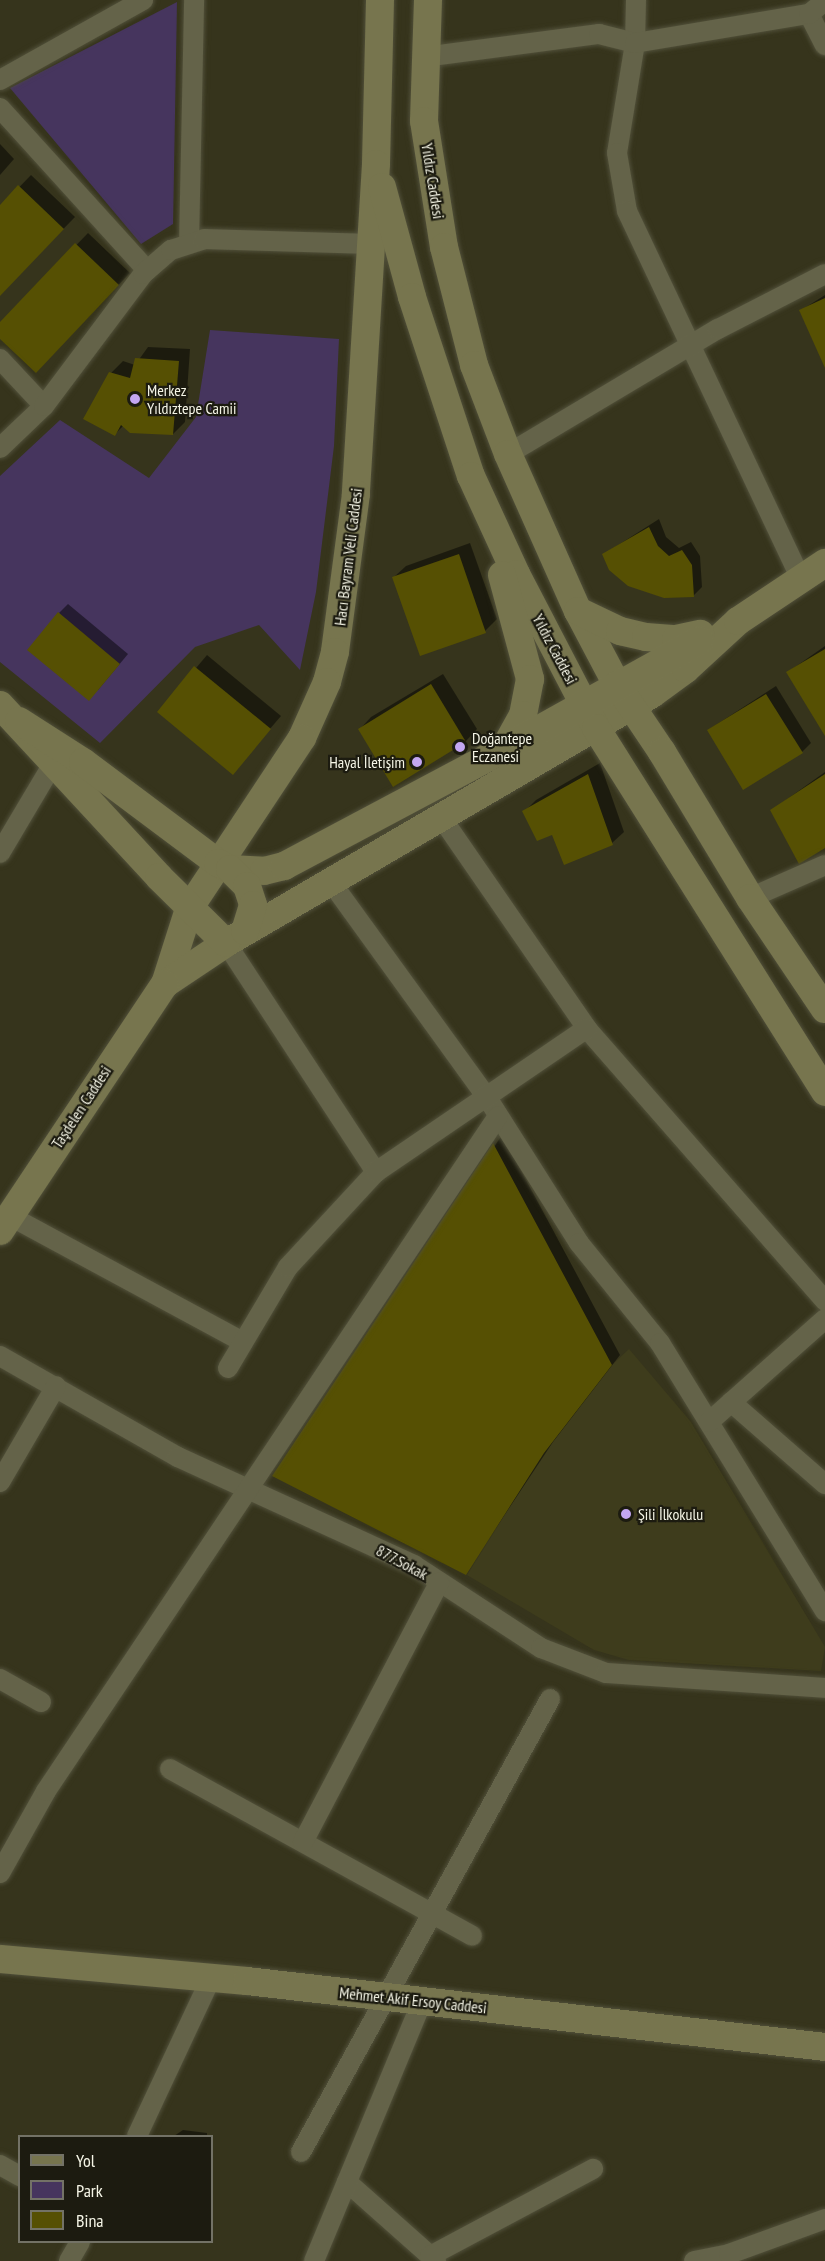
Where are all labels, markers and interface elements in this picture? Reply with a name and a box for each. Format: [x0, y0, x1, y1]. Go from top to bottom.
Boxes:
street label: Yıldız Caddesi [418, 142, 448, 220]
place label: Merkez Yıldıztepe Camii [147, 380, 236, 418]
marker: Merkez Yıldıztepe Camii [128, 392, 142, 406]
street label: Hacı Bayram Veli Caddesi [330, 487, 366, 627]
street label: Yıldız Caddesi [528, 611, 582, 687]
place label: Doğantepe Eczanesi [472, 728, 532, 766]
marker: Doğantepe Eczanesi [453, 740, 467, 754]
place label: Hayal İletişim [329, 752, 405, 772]
marker: Hayal İletişim [410, 755, 424, 769]
street label: Taşdelen Caddesi [47, 1062, 115, 1152]
place label: Şili İlkokulu [638, 1504, 703, 1524]
marker: Şili İlkokulu [619, 1507, 633, 1521]
street label: 877.Sokak [373, 1540, 431, 1584]
street label: Mehmet Akif Ersoy Caddesi [338, 1983, 488, 2017]
legend [18, 2135, 213, 2243]
text: Yol [76, 2149, 95, 2172]
text: Park [76, 2179, 103, 2202]
text: Bina [76, 2209, 104, 2232]

